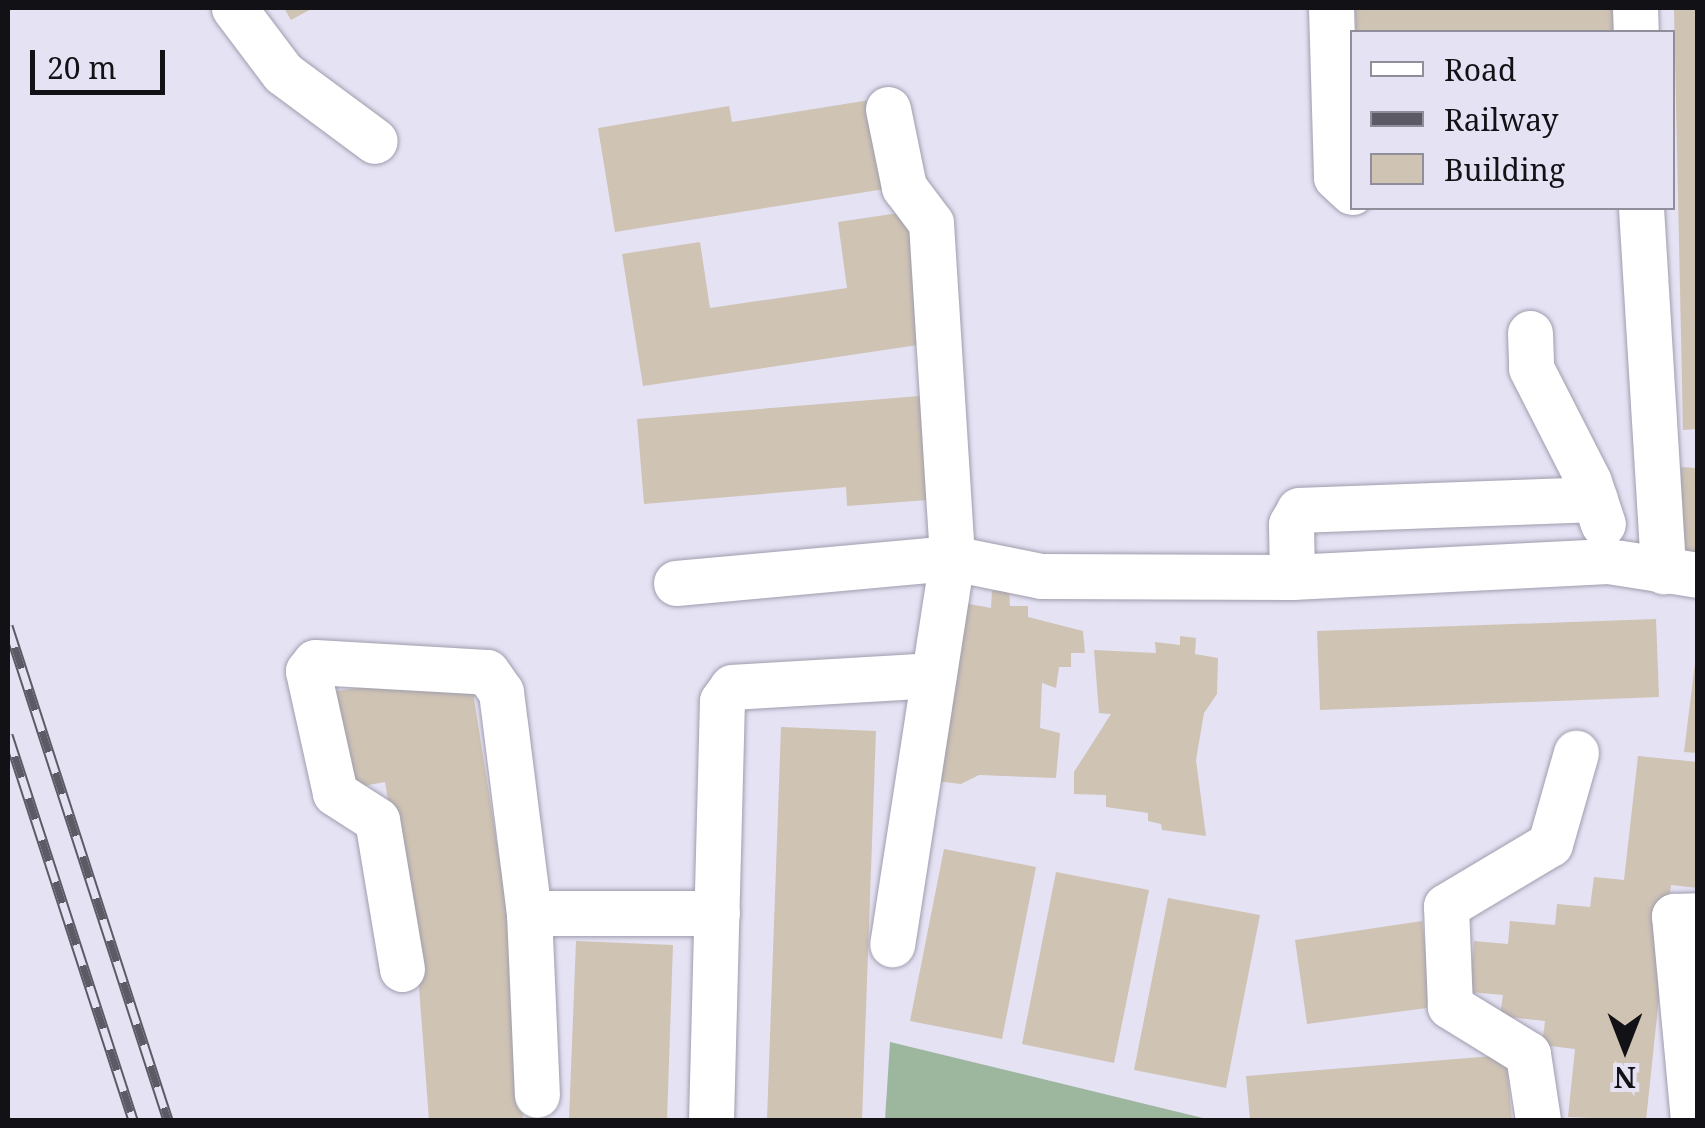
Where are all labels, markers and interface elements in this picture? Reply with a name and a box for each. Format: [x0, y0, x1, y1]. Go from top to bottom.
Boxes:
scale bar [35, 30, 170, 92]
legend [1350, 30, 1675, 210]
text: 20 m [47, 47, 117, 88]
text: Road [1444, 49, 1516, 90]
text: Railway [1444, 99, 1559, 140]
text: Building [1444, 149, 1565, 190]
north arrow [1575, 998, 1675, 1098]
text: N [1614, 1059, 1636, 1097]

